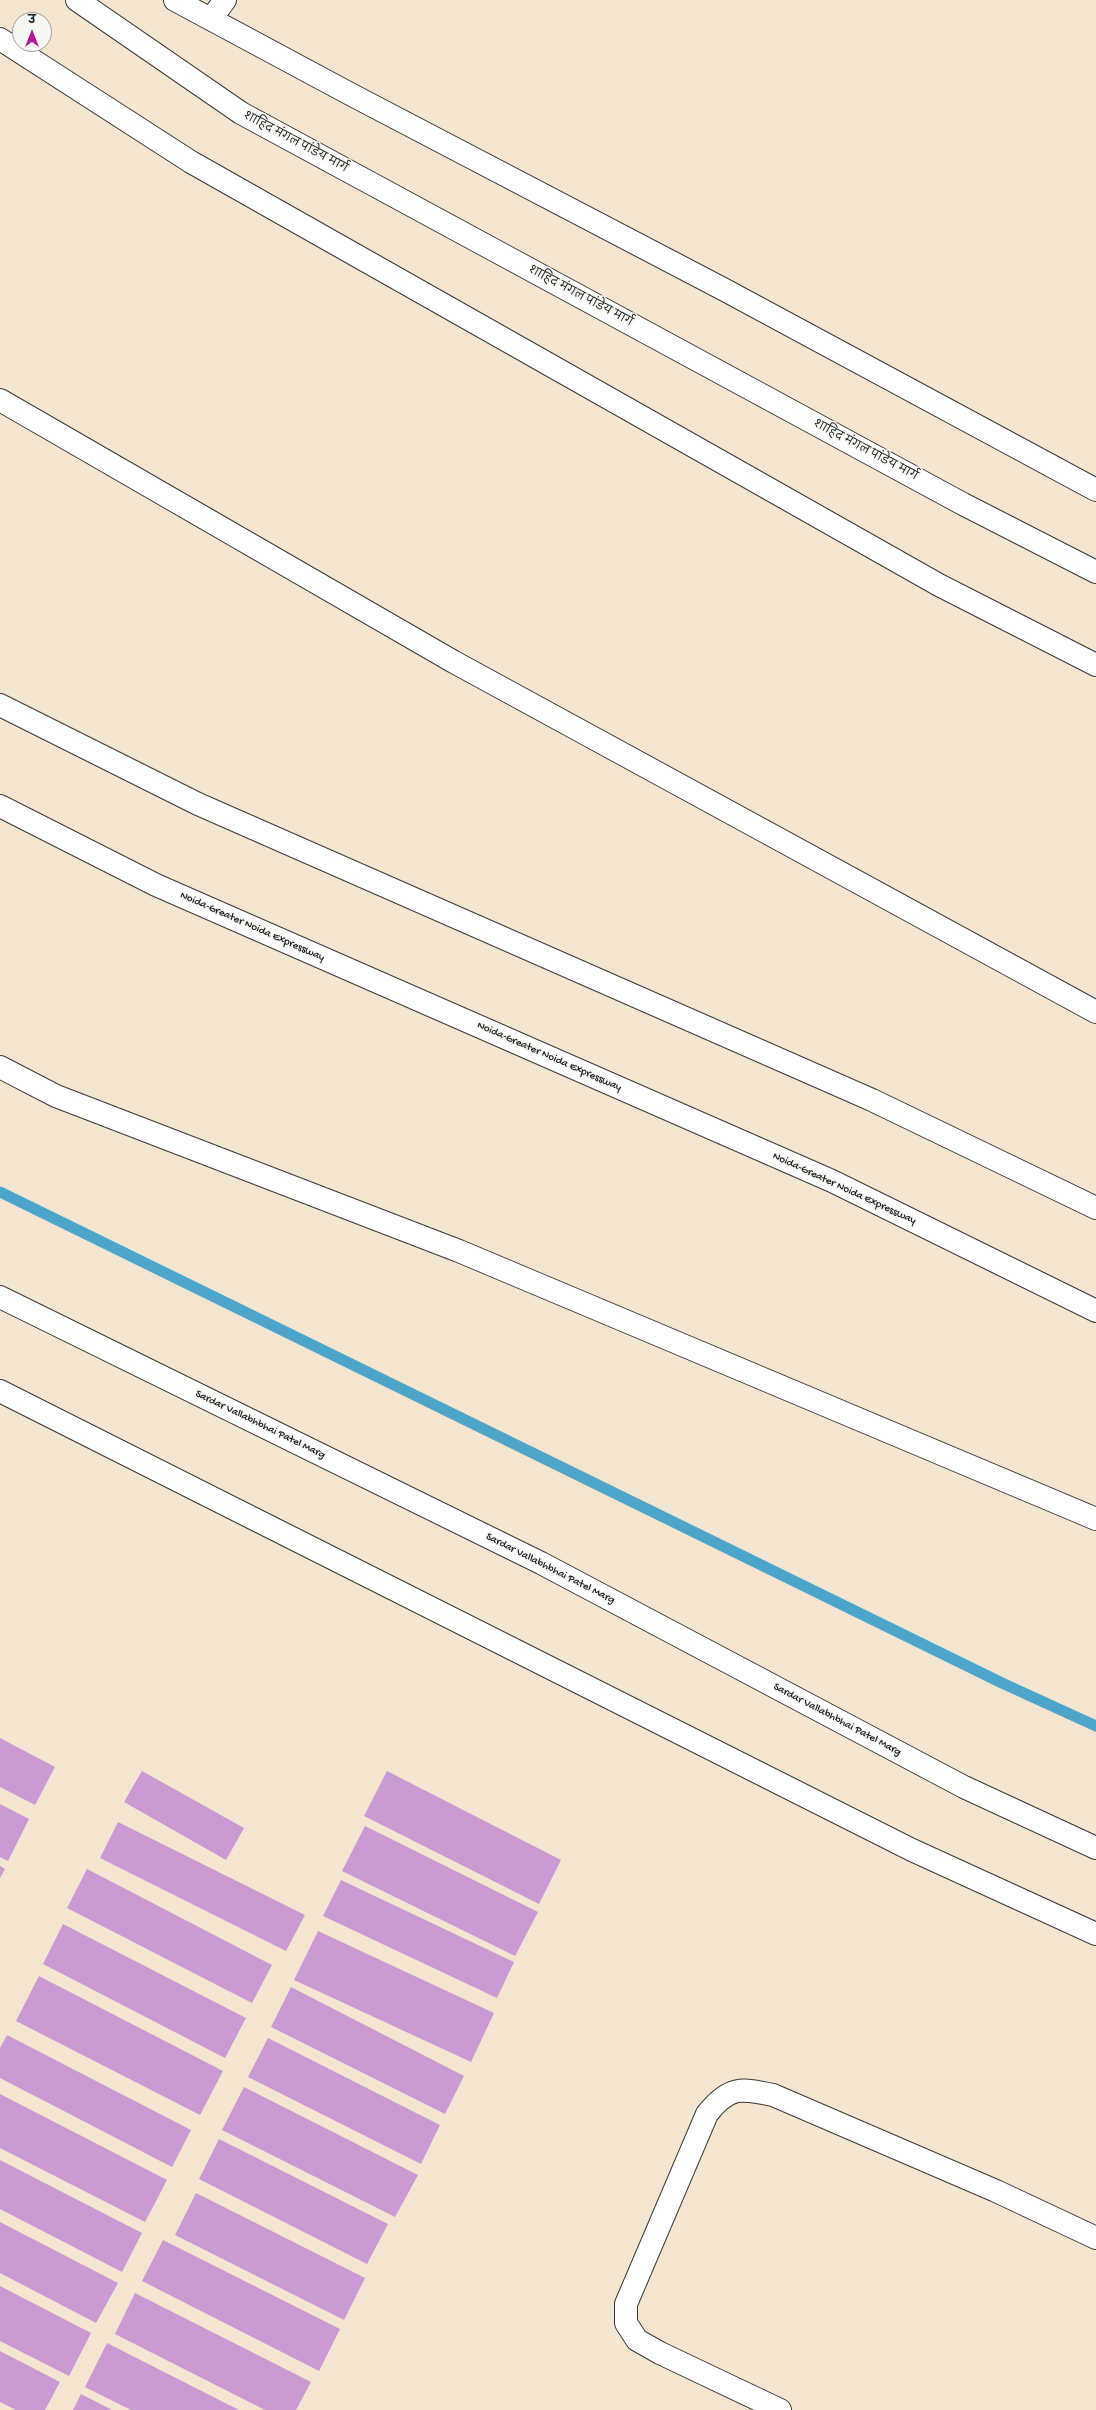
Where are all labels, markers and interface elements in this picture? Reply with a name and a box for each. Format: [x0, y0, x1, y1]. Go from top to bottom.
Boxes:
north arrow [12, 12, 52, 52]
text: उ [28, 15, 36, 27]
street label: शाहिद मंगल पांडेय मार्ग [241, 110, 349, 176]
street label: शाहिद मंगल पांडेय मार्ग [526, 264, 634, 330]
street label: शाहिद मंगल पांडेय मार्ग [811, 418, 919, 484]
street label: Noida-Greater Noida Expressway [178, 889, 326, 965]
street label: Noida-Greater Noida Expressway [475, 1019, 623, 1095]
street label: Noida-Greater Noida Expressway [770, 1150, 918, 1228]
street label: Sardar Vallabhbhai Patel Marg [193, 1388, 327, 1462]
street label: Sardar Vallabhbhai Patel Marg [483, 1531, 617, 1607]
street label: Sardar Vallabhbhai Patel Marg [771, 1681, 903, 1759]

